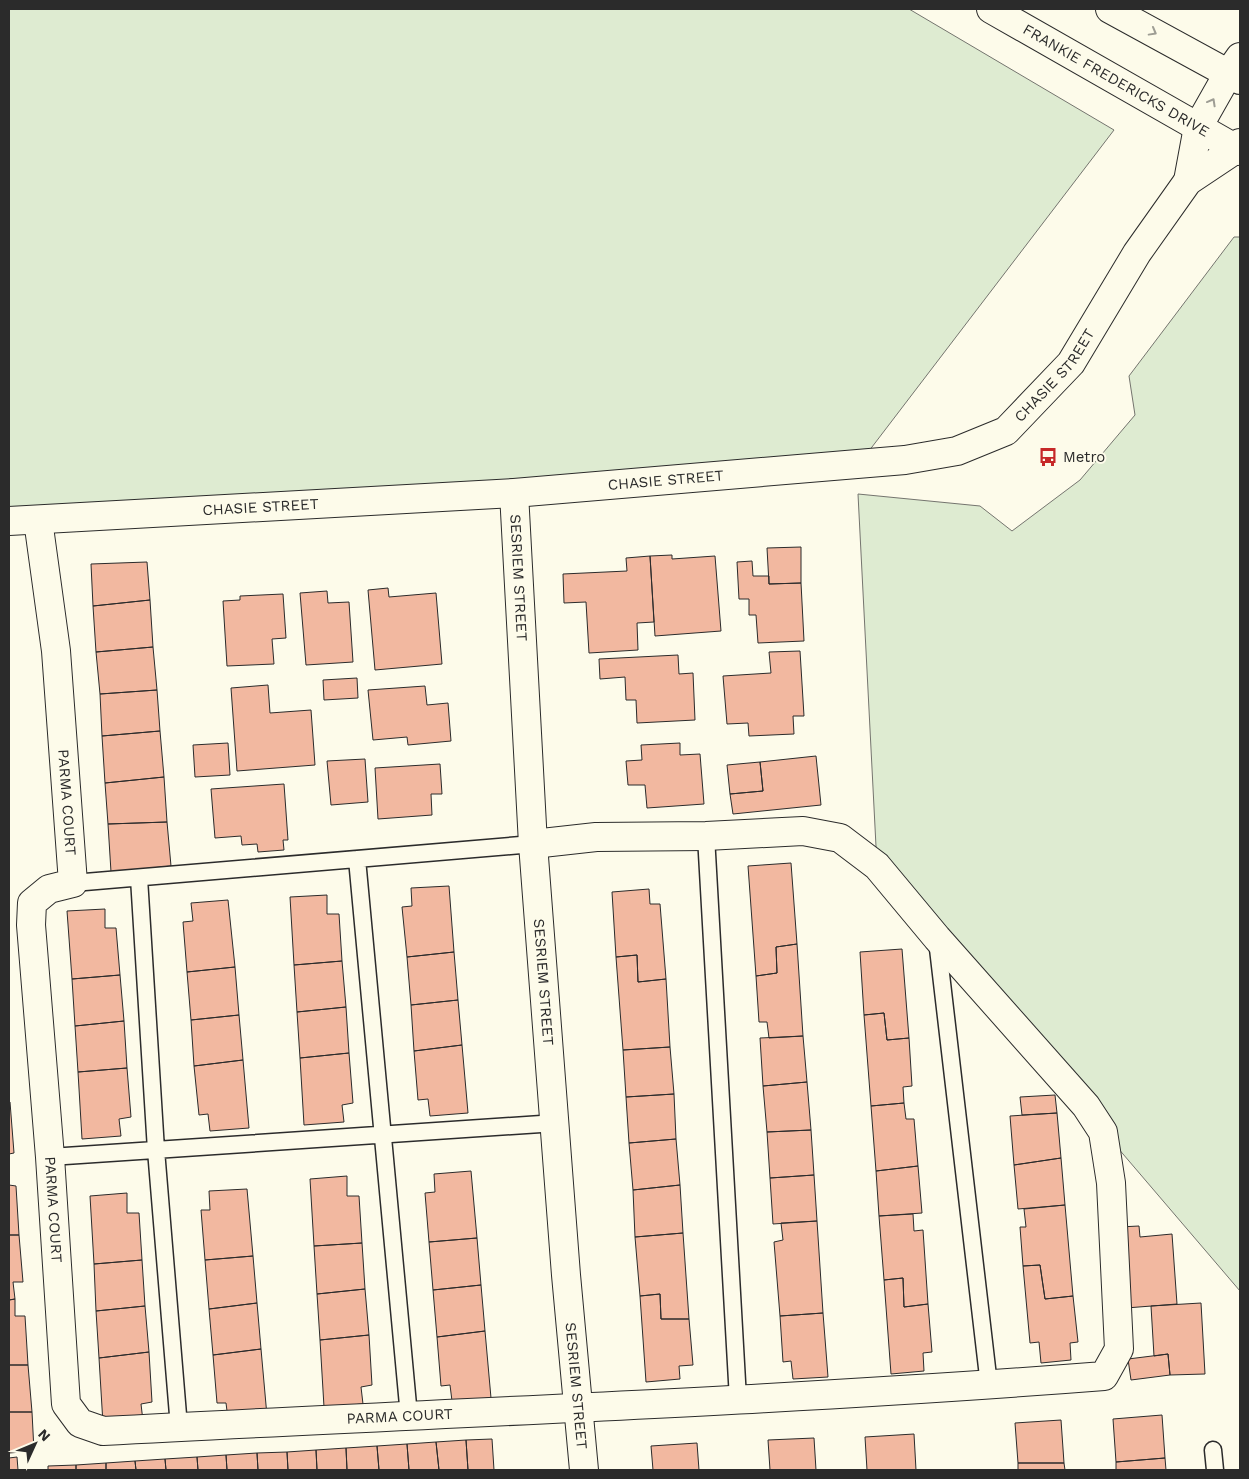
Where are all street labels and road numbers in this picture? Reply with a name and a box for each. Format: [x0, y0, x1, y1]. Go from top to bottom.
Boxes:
street label: FRANKIE FREDERICKS DRIVE [1020, 20, 1213, 141]
street label: CHASIE STREET [1011, 326, 1098, 426]
street label: CHASIE STREET [607, 466, 724, 494]
street label: CHASIE STREET [202, 495, 319, 519]
street label: SESRIEM STREET [506, 514, 531, 642]
street label: PARMA COURT [54, 749, 80, 856]
street label: SESRIEM STREET [530, 918, 557, 1046]
street label: PARMA COURT [41, 1156, 66, 1263]
street label: SESRIEM STREET [561, 1322, 591, 1450]
street label: PARMA COURT [346, 1405, 453, 1428]

